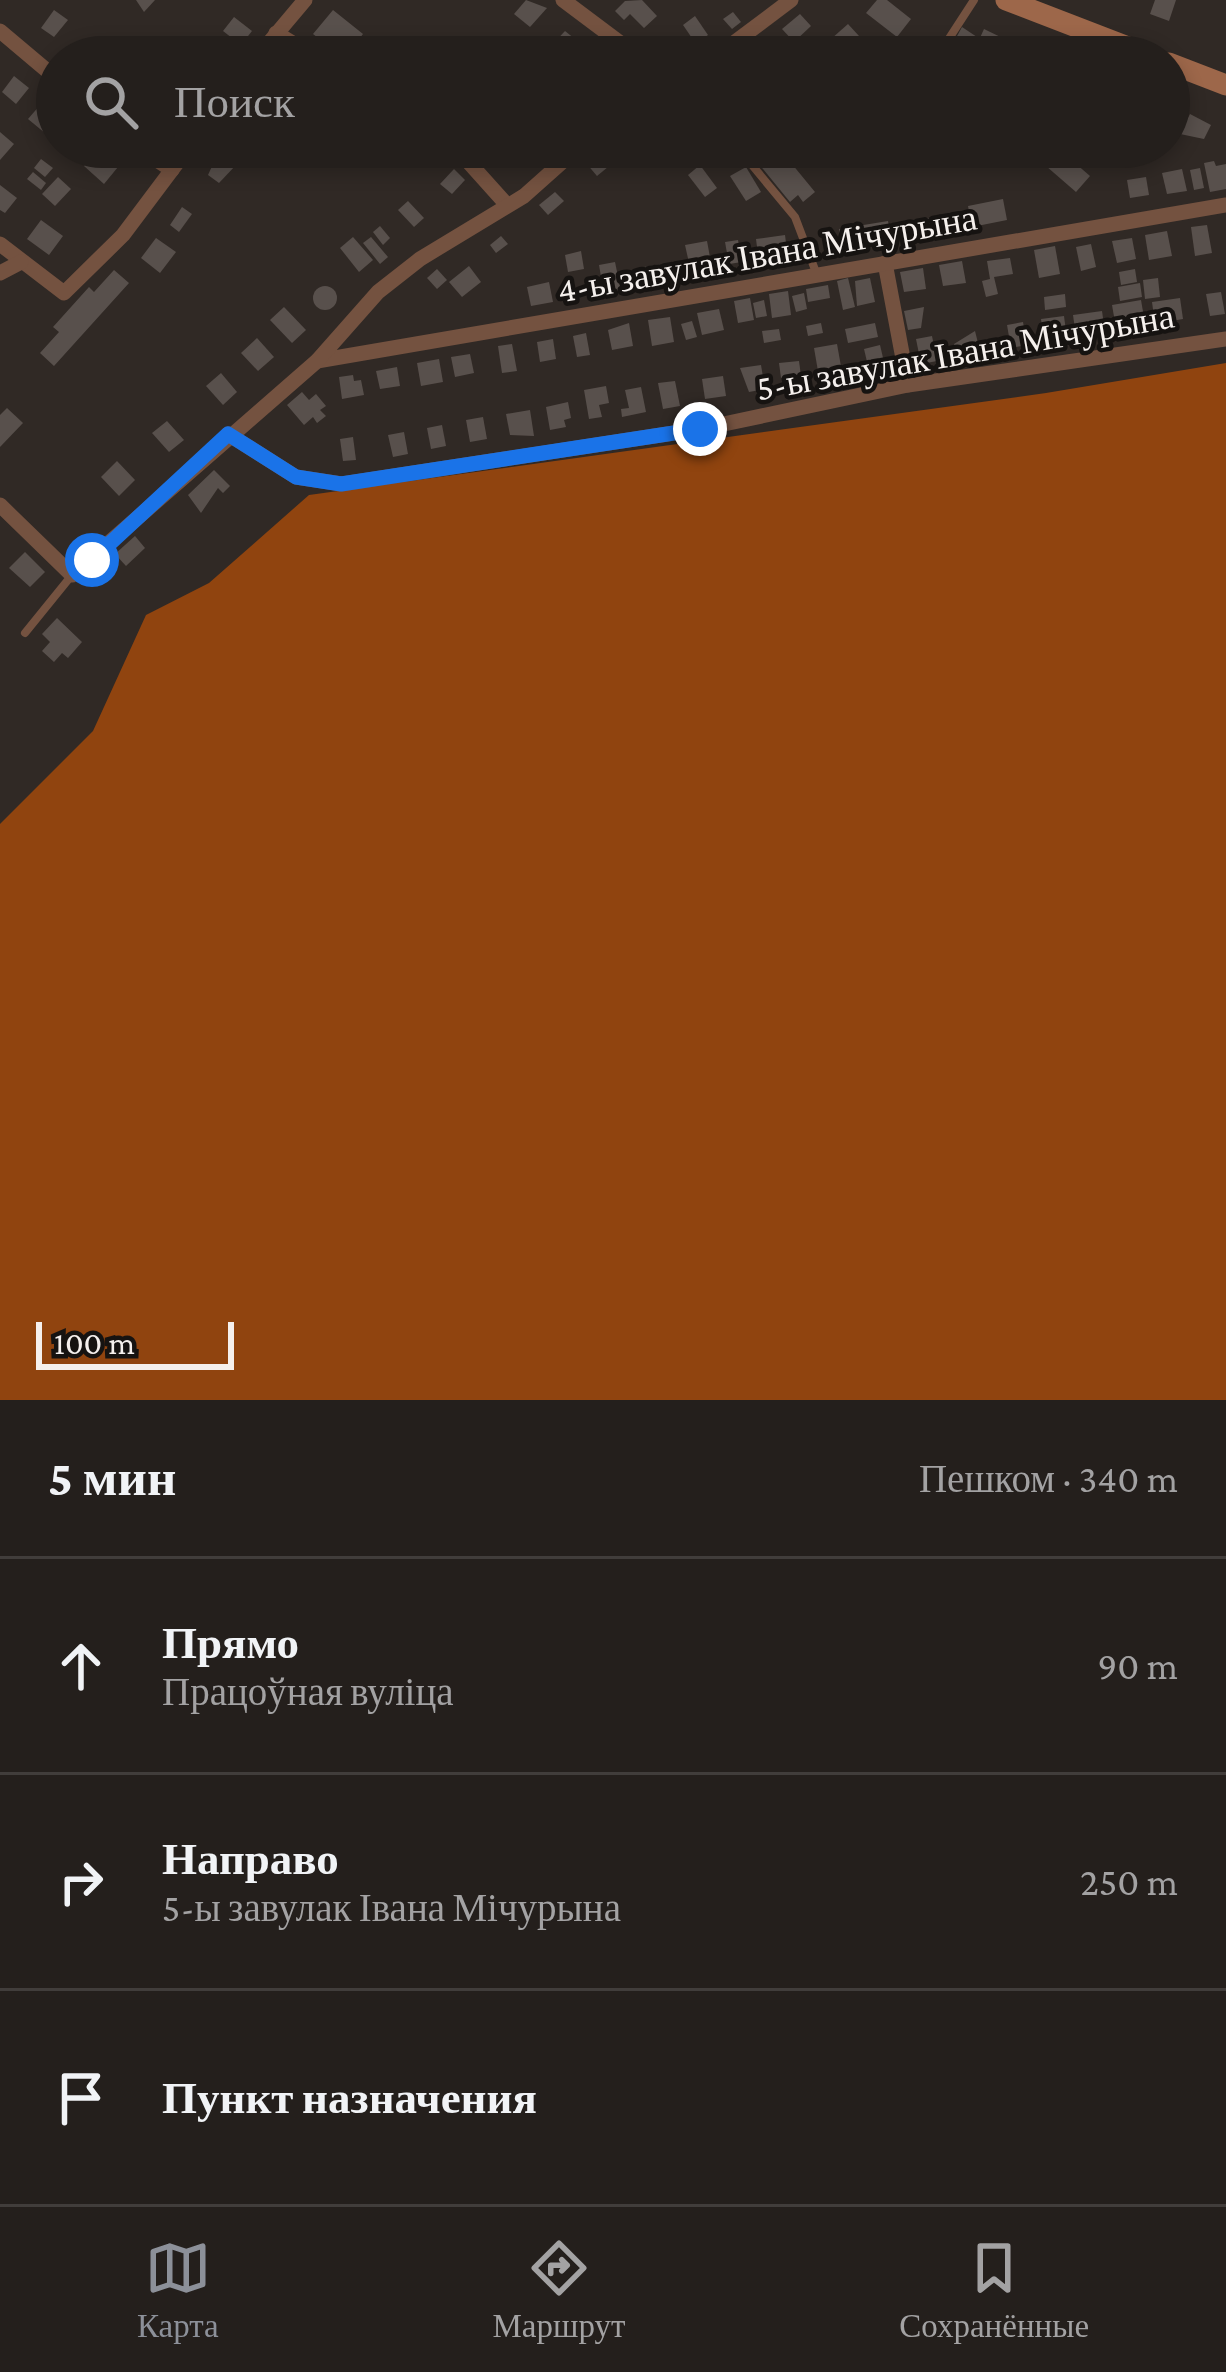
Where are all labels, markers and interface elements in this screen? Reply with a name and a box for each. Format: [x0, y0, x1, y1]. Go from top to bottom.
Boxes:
search box [36, 36, 1190, 168]
icon: search [78, 69, 144, 135]
text: Поиск [174, 77, 295, 127]
street label: 4-ы завулак Івана Мічурына [554, 197, 980, 311]
street label: 5-ы завулак Івана Мічурына [753, 296, 1177, 408]
route end [673, 402, 727, 456]
route start [65, 533, 119, 587]
scale bar [36, 1316, 234, 1369]
text: 100 m [54, 1324, 135, 1361]
text: 5 мин [48, 1449, 176, 1506]
text: Пешком · 340 m [919, 1457, 1178, 1500]
text: Прямо [162, 1618, 299, 1668]
icon: ahead [48, 1633, 114, 1699]
text: 90 m [1097, 1644, 1178, 1687]
text: Працоўная вуліца [162, 1670, 454, 1713]
text: Направо [162, 1834, 339, 1884]
icon: right [48, 1849, 114, 1915]
text: 250 m [1080, 1860, 1178, 1903]
text: 5-ы завулак Івана Мічурына [162, 1886, 621, 1929]
icon: arrive [48, 2065, 114, 2131]
text: Пункт назначения [162, 2073, 537, 2123]
tab: Карта [137, 2235, 219, 2345]
tab: Маршрут [493, 2235, 625, 2345]
tab: Сохранённые [899, 2235, 1089, 2345]

